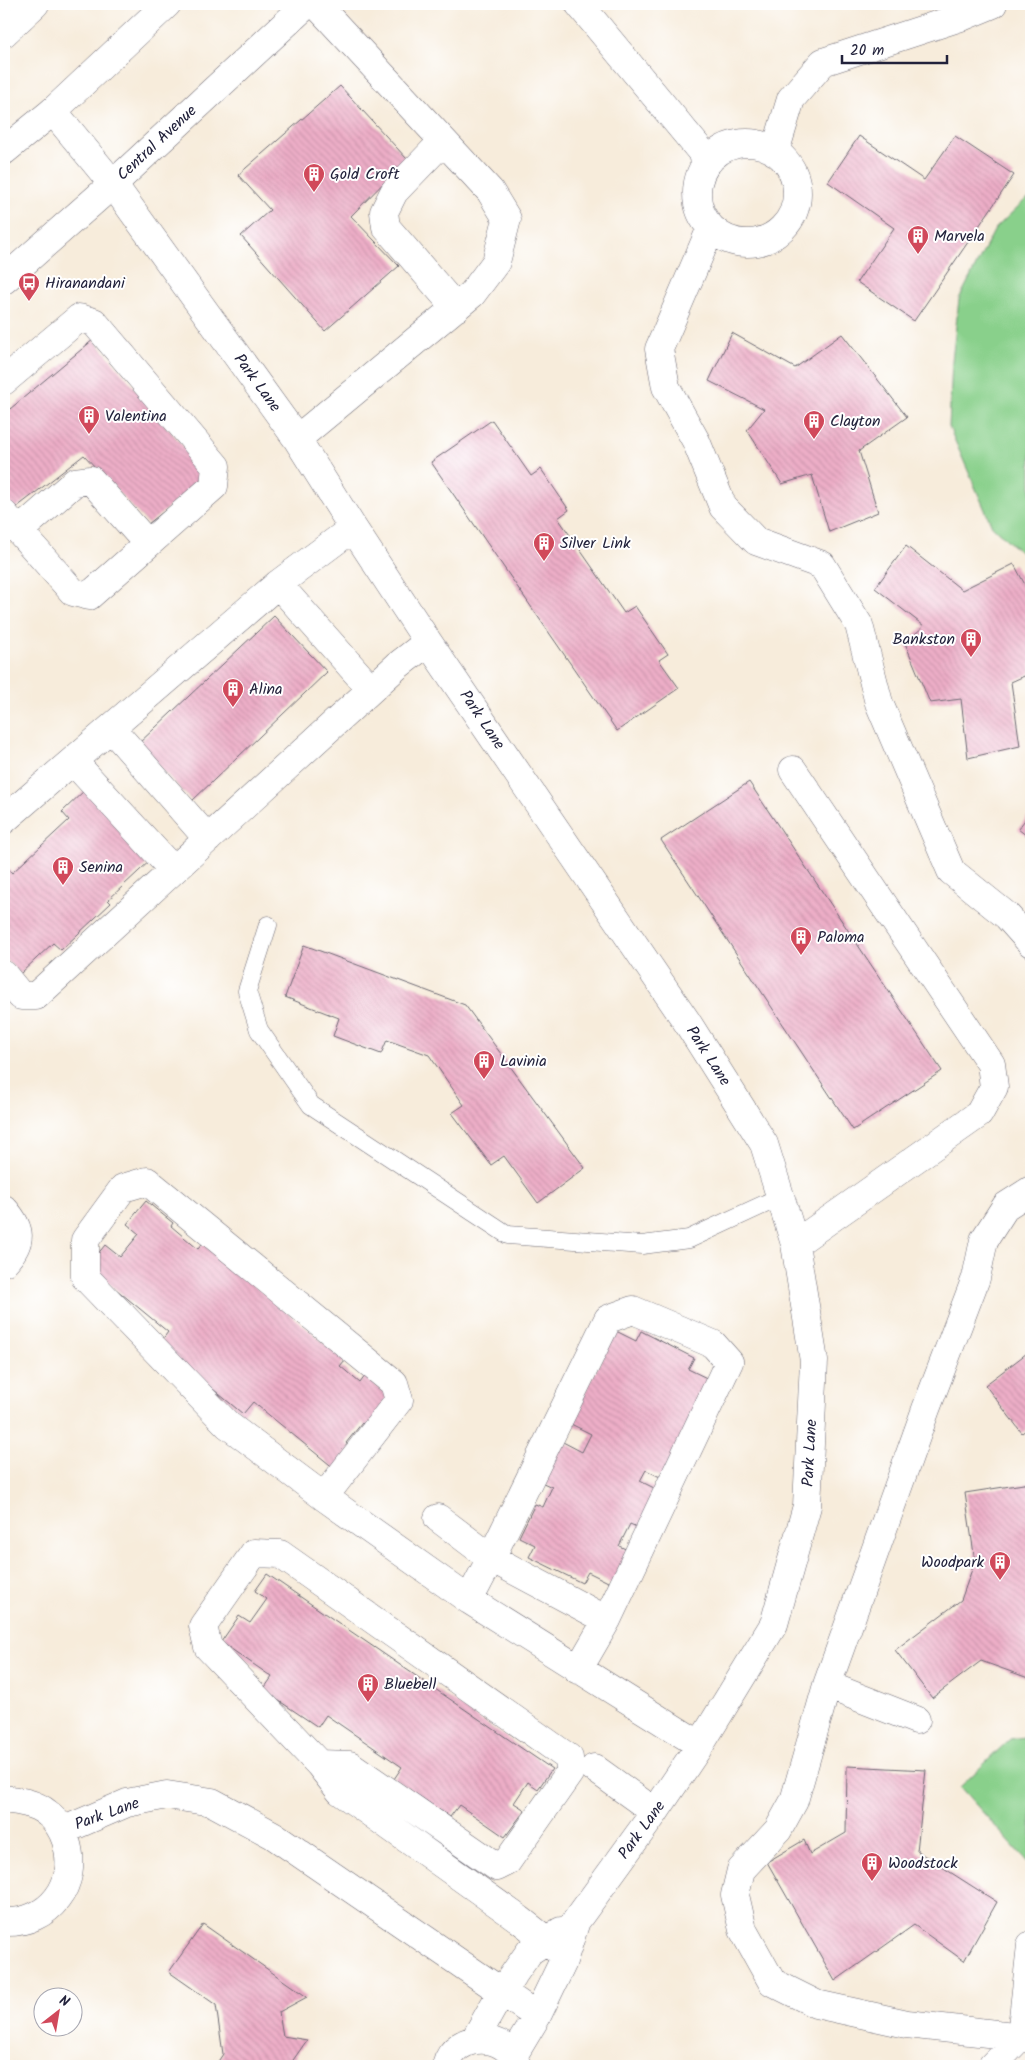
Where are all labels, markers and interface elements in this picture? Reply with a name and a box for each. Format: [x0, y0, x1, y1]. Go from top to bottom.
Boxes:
scale bar [842, 32, 948, 64]
text: 20 m [850, 39, 884, 63]
street label: Central Avenue [111, 99, 203, 187]
building icon: Gold Croft [302, 162, 326, 193]
place label: Gold Croft [330, 162, 400, 187]
building icon: Marvela [906, 224, 930, 255]
place label: Marvela [934, 224, 985, 249]
bus stop icon: Hiranandani [17, 271, 41, 302]
place label: Hiranandani [45, 271, 126, 296]
street label: Park Lane [227, 348, 287, 418]
building icon: Valentina [77, 404, 101, 435]
place label: Valentina [105, 404, 167, 429]
building icon: Clayton [802, 409, 826, 440]
place label: Clayton [830, 409, 880, 434]
building icon: Silver Link [532, 531, 556, 562]
place label: Silver Link [560, 531, 631, 556]
place label: Bankston [892, 627, 955, 652]
building icon: Bankston [959, 627, 983, 658]
building icon: Alina [221, 677, 245, 708]
place label: Alina [249, 677, 283, 702]
street label: Park Lane [453, 685, 511, 755]
building icon: Senina [51, 855, 75, 886]
place label: Senina [79, 855, 123, 880]
building icon: Paloma [789, 925, 813, 956]
place label: Paloma [817, 925, 865, 950]
street label: Park Lane [679, 1021, 737, 1091]
building icon: Lavinia [472, 1049, 496, 1080]
place label: Lavinia [500, 1049, 547, 1074]
street label: Park Lane [796, 1419, 824, 1487]
place label: Woodpark [921, 1550, 984, 1575]
building icon: Woodpark [988, 1550, 1012, 1581]
building icon: Bluebell [356, 1672, 380, 1703]
place label: Bluebell [384, 1672, 437, 1697]
street label: Park Lane [71, 1791, 143, 1837]
street label: Park Lane [612, 1795, 672, 1865]
building icon: Woodstock [860, 1851, 884, 1882]
place label: Woodstock [888, 1851, 958, 1876]
north arrow [32, 1988, 82, 2038]
text: N [55, 1990, 74, 2014]

